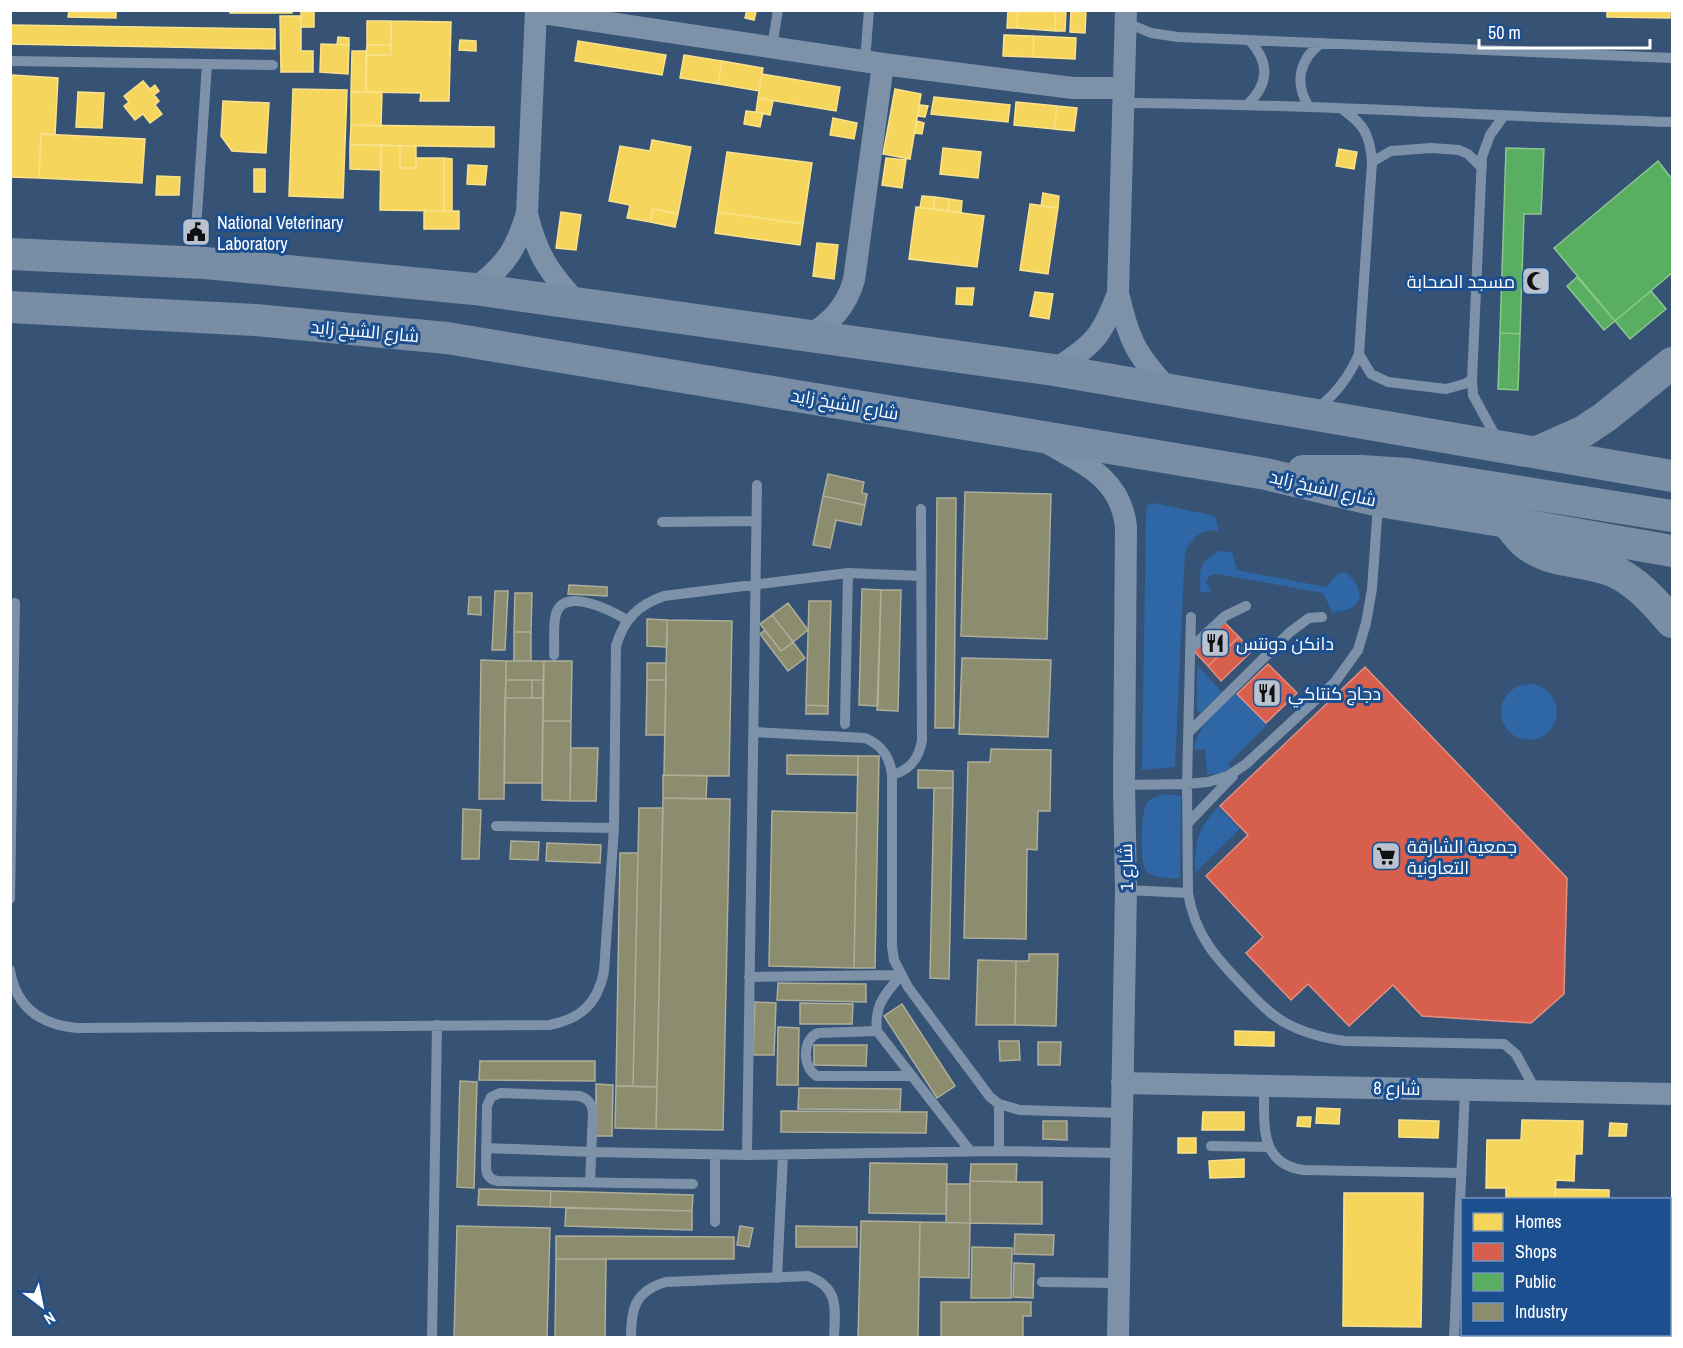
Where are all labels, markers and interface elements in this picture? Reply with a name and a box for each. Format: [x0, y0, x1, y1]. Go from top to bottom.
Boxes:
scale bar [1479, 12, 1650, 50]
text: 50 m [1488, 20, 1521, 45]
place label: National Veterinary Laboratory [217, 210, 344, 256]
public building icon: National Veterinary Laboratory [180, 216, 212, 248]
mosque icon: مسجد الصحابة [1520, 265, 1552, 297]
place label: مسجد الصحابة [1407, 269, 1515, 294]
street label: شارع الشيخ زايد [310, 314, 420, 348]
street label: شارع الشيخ زايد [789, 382, 901, 426]
street label: شارع الشيخ زايد [1267, 464, 1379, 512]
restaurant icon: دانكن دونتس [1199, 627, 1231, 659]
place label: دانكن دونتس [1236, 631, 1334, 656]
restaurant icon: دجاج كنتاكي [1251, 677, 1283, 709]
place label: دجاج كنتاكي [1288, 681, 1381, 708]
place label: جمعية الشارقة التعاونية [1407, 834, 1517, 880]
supermarket icon: جمعية الشارقة التعاونية [1370, 840, 1402, 872]
street label: شارع 1 [1113, 843, 1139, 891]
street label: شارع 8 [1373, 1075, 1421, 1101]
legend [1461, 1198, 1671, 1336]
text: Homes [1515, 1209, 1562, 1234]
text: Shops [1515, 1239, 1557, 1264]
text: Public [1515, 1269, 1556, 1294]
north arrow [12, 1276, 72, 1336]
text: Industry [1515, 1299, 1568, 1324]
text: N [40, 1307, 60, 1331]

